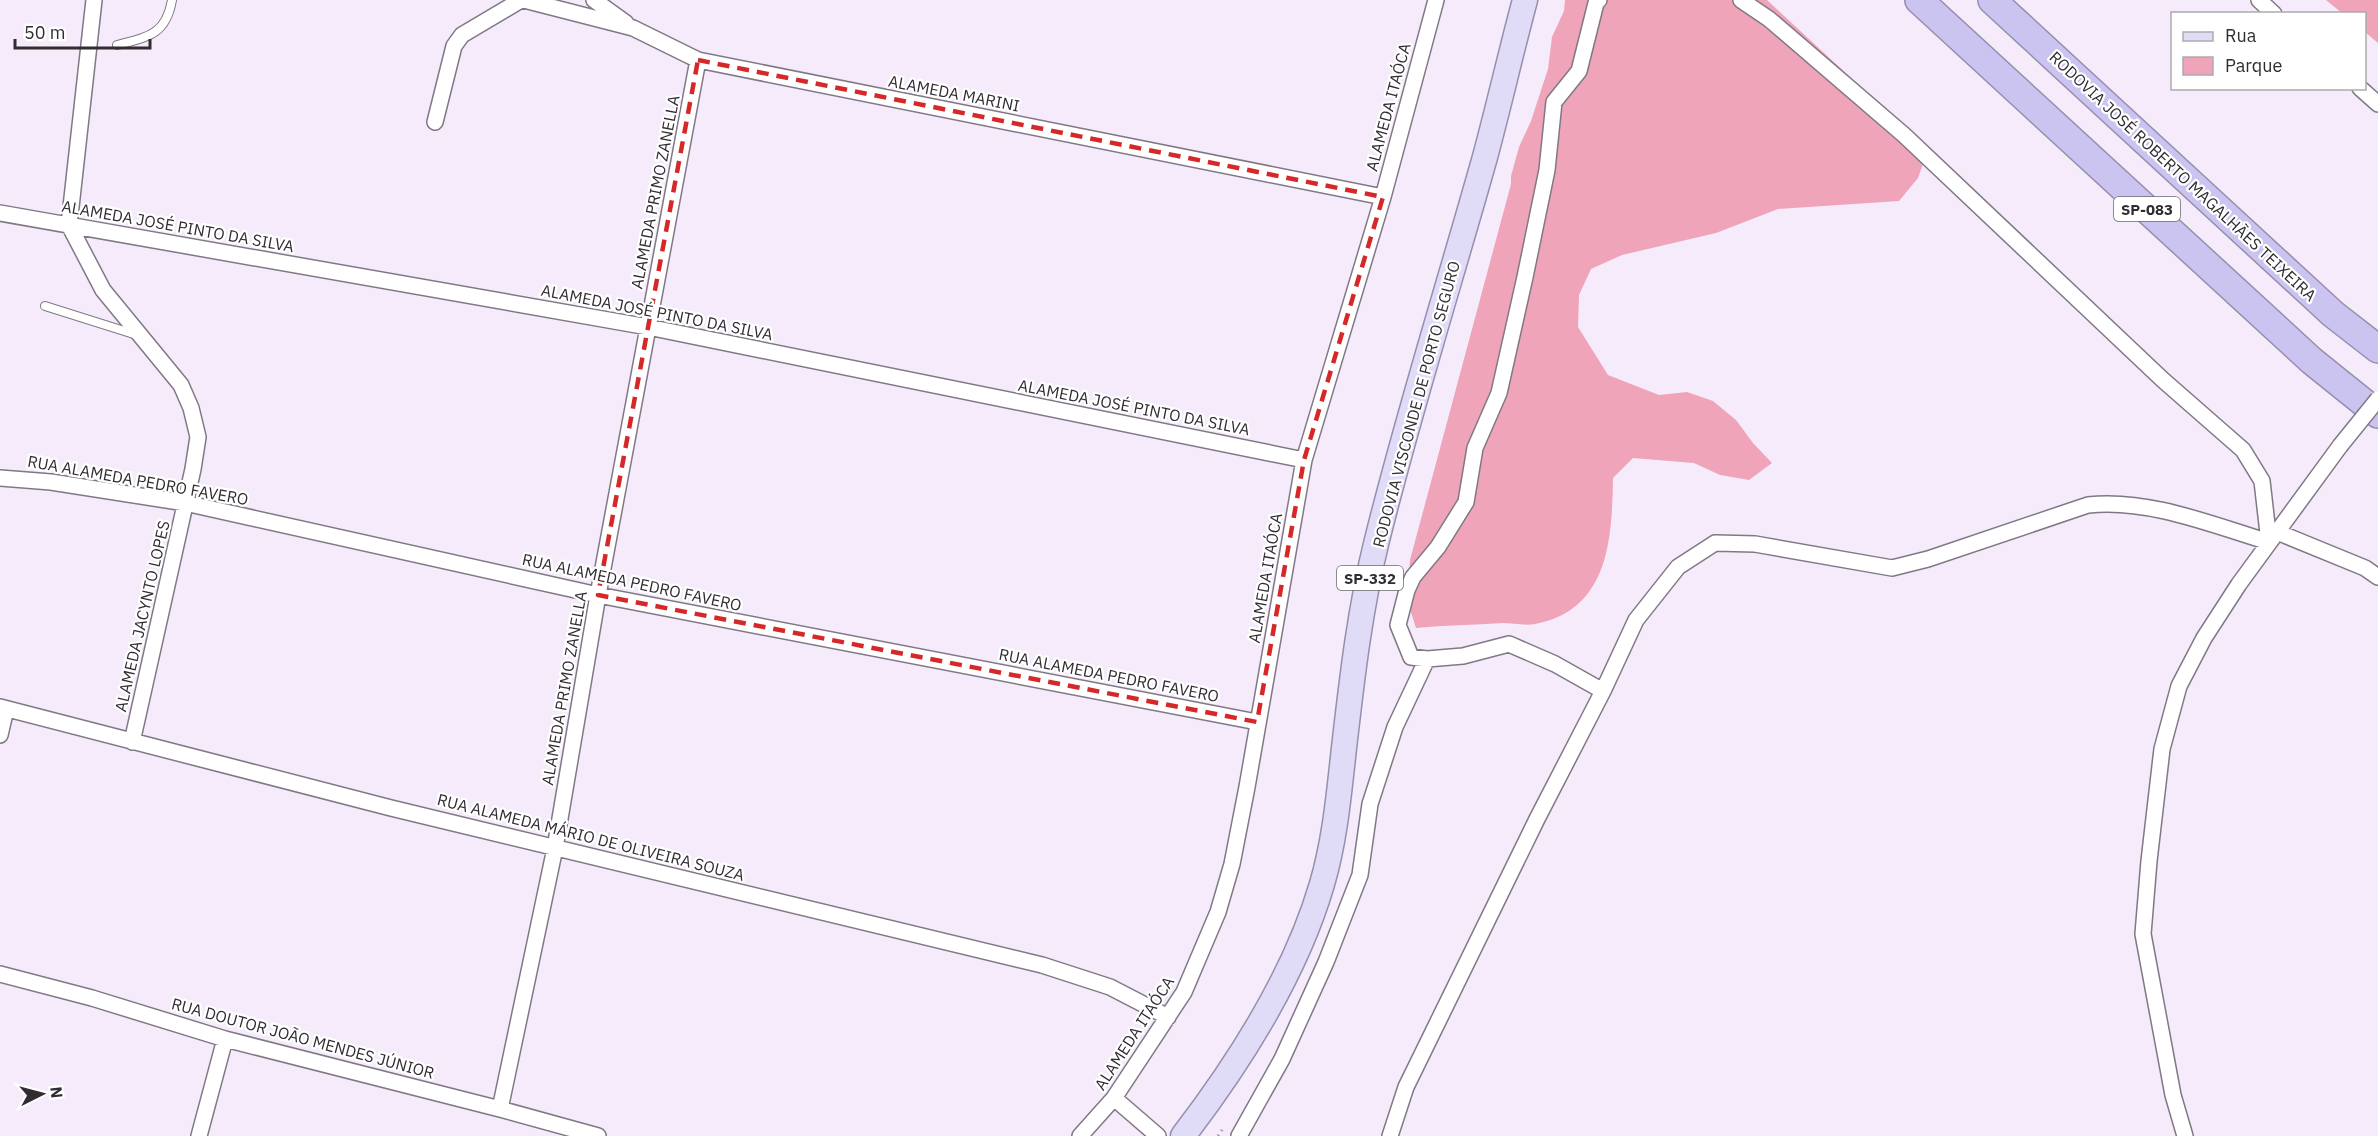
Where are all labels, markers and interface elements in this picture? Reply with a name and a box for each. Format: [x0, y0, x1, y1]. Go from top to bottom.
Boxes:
scale bar [15, 12, 150, 50]
legend [2171, 12, 2366, 90]
text: 50 m [24, 21, 66, 44]
text: Rua [2225, 24, 2257, 47]
street label: ALAMEDA ITAÓCA [1360, 41, 1415, 173]
street label: RODOVIA JOSÉ ROBERTO MAGALHÃES TEIXEIRA [2045, 46, 2321, 305]
text: Parque [2225, 54, 2283, 77]
street label: ALAMEDA MARINI [887, 70, 1021, 116]
street label: ALAMEDA PRIMO ZANELLA [626, 93, 684, 291]
street label: ALAMEDA JOSÉ PINTO DA SILVA [60, 195, 296, 256]
road number: SP-083 [2114, 197, 2180, 221]
street label: RODOVIA VISCONDE DE PORTO SEGURO [1368, 259, 1464, 549]
street label: ALAMEDA JOSÉ PINTO DA SILVA [539, 279, 775, 344]
street label: ALAMEDA JOSÉ PINTO DA SILVA [1016, 374, 1252, 439]
street label: RUA ALAMEDA PEDRO FAVERO [26, 451, 250, 509]
street label: ALAMEDA ITAÓCA [1243, 511, 1286, 645]
street label: ALAMEDA JACYNTO LOPES [110, 518, 174, 714]
street label: RUA ALAMEDA PEDRO FAVERO [521, 549, 743, 615]
road number: SP-332 [1337, 566, 1403, 590]
street label: ALAMEDA PRIMO ZANELLA [537, 589, 591, 787]
street label: RUA ALAMEDA PEDRO FAVERO [997, 644, 1221, 706]
street label: RUA ALAMEDA MÁRIO DE OLIVEIRA SOUZA [435, 788, 747, 885]
street label: ALAMEDA ITAÓCA [1089, 972, 1178, 1094]
street label: RUA DOUTOR JOÃO MENDES JÚNIOR [169, 992, 437, 1083]
north arrow [12, 1064, 72, 1124]
text: N [46, 1086, 67, 1099]

